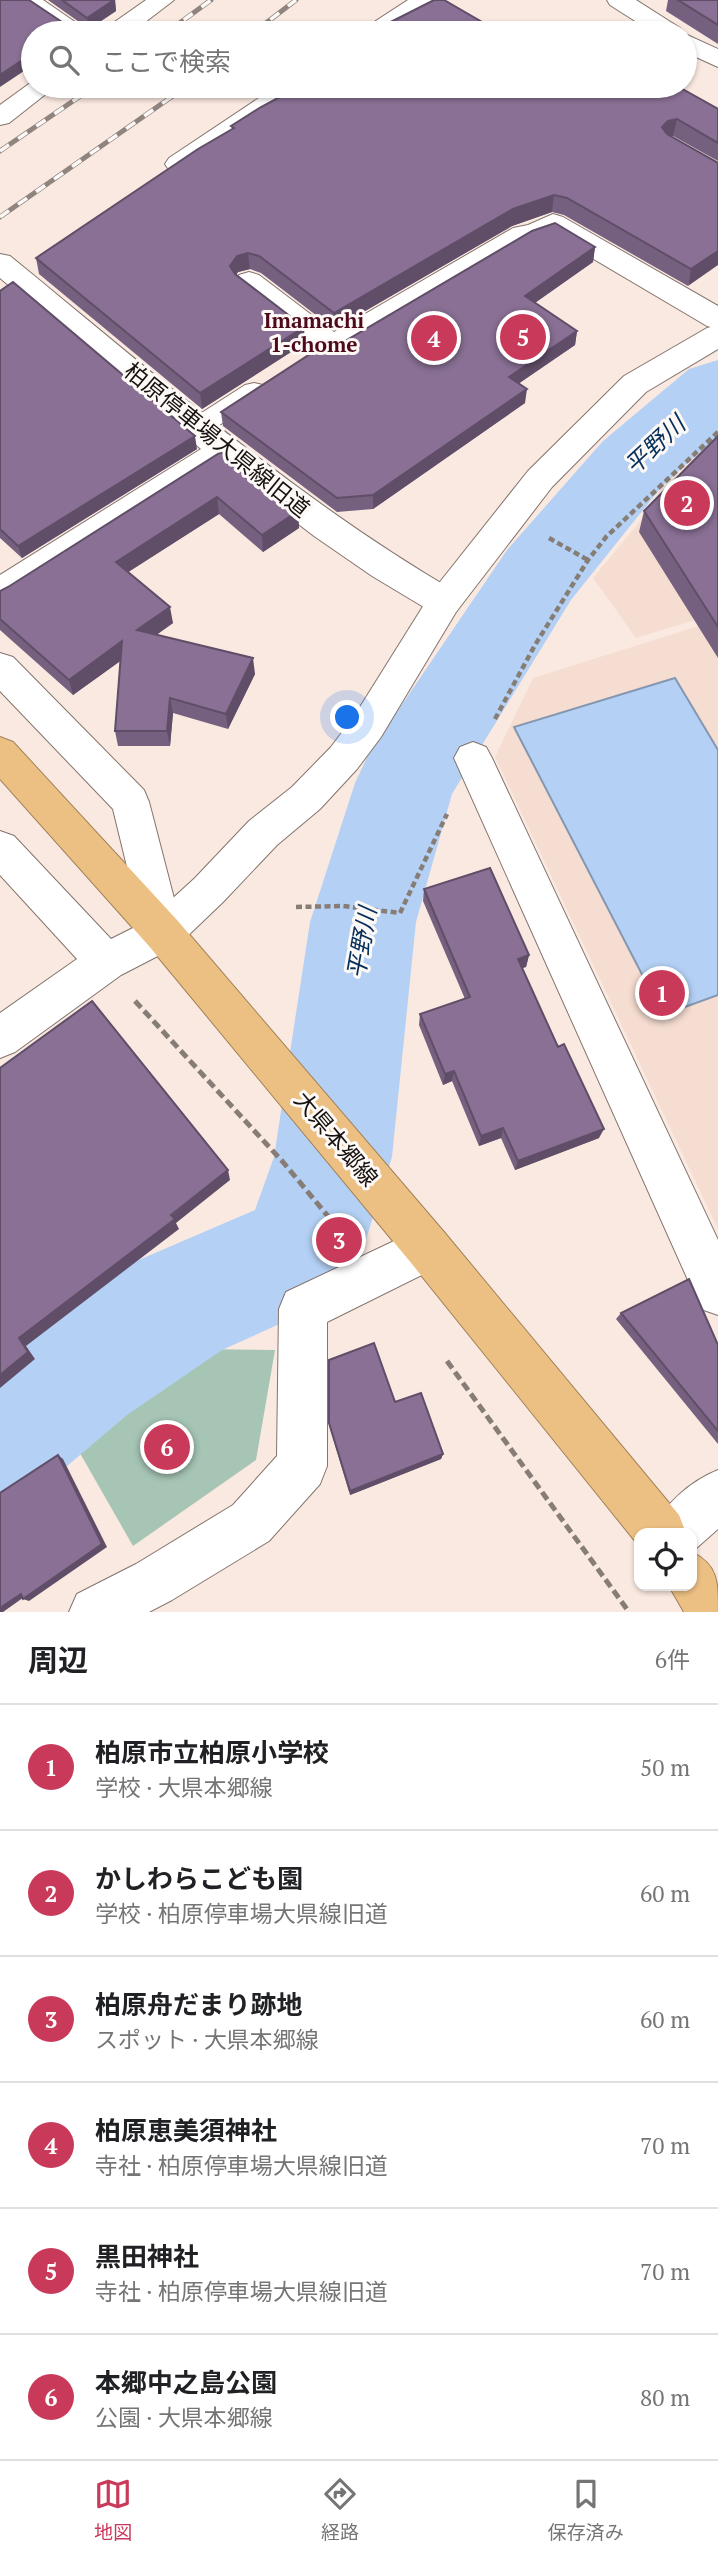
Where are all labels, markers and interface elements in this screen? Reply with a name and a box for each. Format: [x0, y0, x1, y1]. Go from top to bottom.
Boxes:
search box [21, 21, 697, 98]
icon: search [45, 41, 83, 79]
text: ここで検索 [101, 44, 231, 78]
district label: Imamachi 1-chome [264, 306, 364, 358]
pin: 5 [500, 311, 546, 363]
pin: 4 [411, 312, 457, 364]
street label: 柏原停車場大県線旧道 [118, 355, 316, 524]
water label: 平野川 [617, 406, 694, 481]
pin: 2 [664, 477, 710, 529]
your location [330, 700, 364, 734]
water label: 平野川 [339, 902, 384, 981]
pin: 1 [639, 967, 685, 1019]
street label: 大県本郷線 [288, 1085, 385, 1193]
pin: 3 [316, 1214, 362, 1266]
pin: 6 [144, 1421, 190, 1473]
map controls [634, 1528, 697, 1591]
button: locate [634, 1528, 697, 1591]
text: 周辺 [28, 1640, 88, 1680]
text: 6件 [655, 1644, 690, 1675]
text: 柏原市立柏原小学校 [95, 1735, 329, 1769]
text: 1 [45, 1752, 58, 1783]
text: 50 m [640, 1752, 690, 1783]
text: 学校 · 大県本郷線 [95, 1772, 273, 1803]
text: かしわらこども園 [95, 1861, 303, 1895]
text: 2 [45, 1878, 58, 1909]
text: 60 m [640, 1878, 690, 1909]
text: 学校 · 柏原停車場大県線旧道 [95, 1898, 388, 1929]
text: 柏原舟だまり跡地 [95, 1987, 302, 2021]
text: 3 [45, 2004, 58, 2035]
text: 60 m [640, 2004, 690, 2035]
text: スポット · 大県本郷線 [95, 2024, 319, 2055]
text: 柏原恵美須神社 [95, 2113, 277, 2147]
text: 4 [45, 2130, 58, 2161]
text: 70 m [640, 2130, 690, 2161]
text: 寺社 · 柏原停車場大県線旧道 [95, 2150, 388, 2181]
text: 黒田神社 [95, 2239, 199, 2273]
text: 5 [45, 2256, 58, 2287]
text: 70 m [640, 2256, 690, 2287]
text: 寺社 · 柏原停車場大県線旧道 [95, 2276, 388, 2307]
text: 本郷中之島公園 [95, 2365, 277, 2399]
text: 6 [45, 2382, 58, 2413]
text: 80 m [640, 2382, 690, 2413]
text: 公園 · 大県本郷線 [95, 2402, 273, 2433]
tab: 地図 [94, 2475, 132, 2544]
tab: 経路 [321, 2475, 359, 2544]
tab: 保存済み [548, 2475, 624, 2544]

